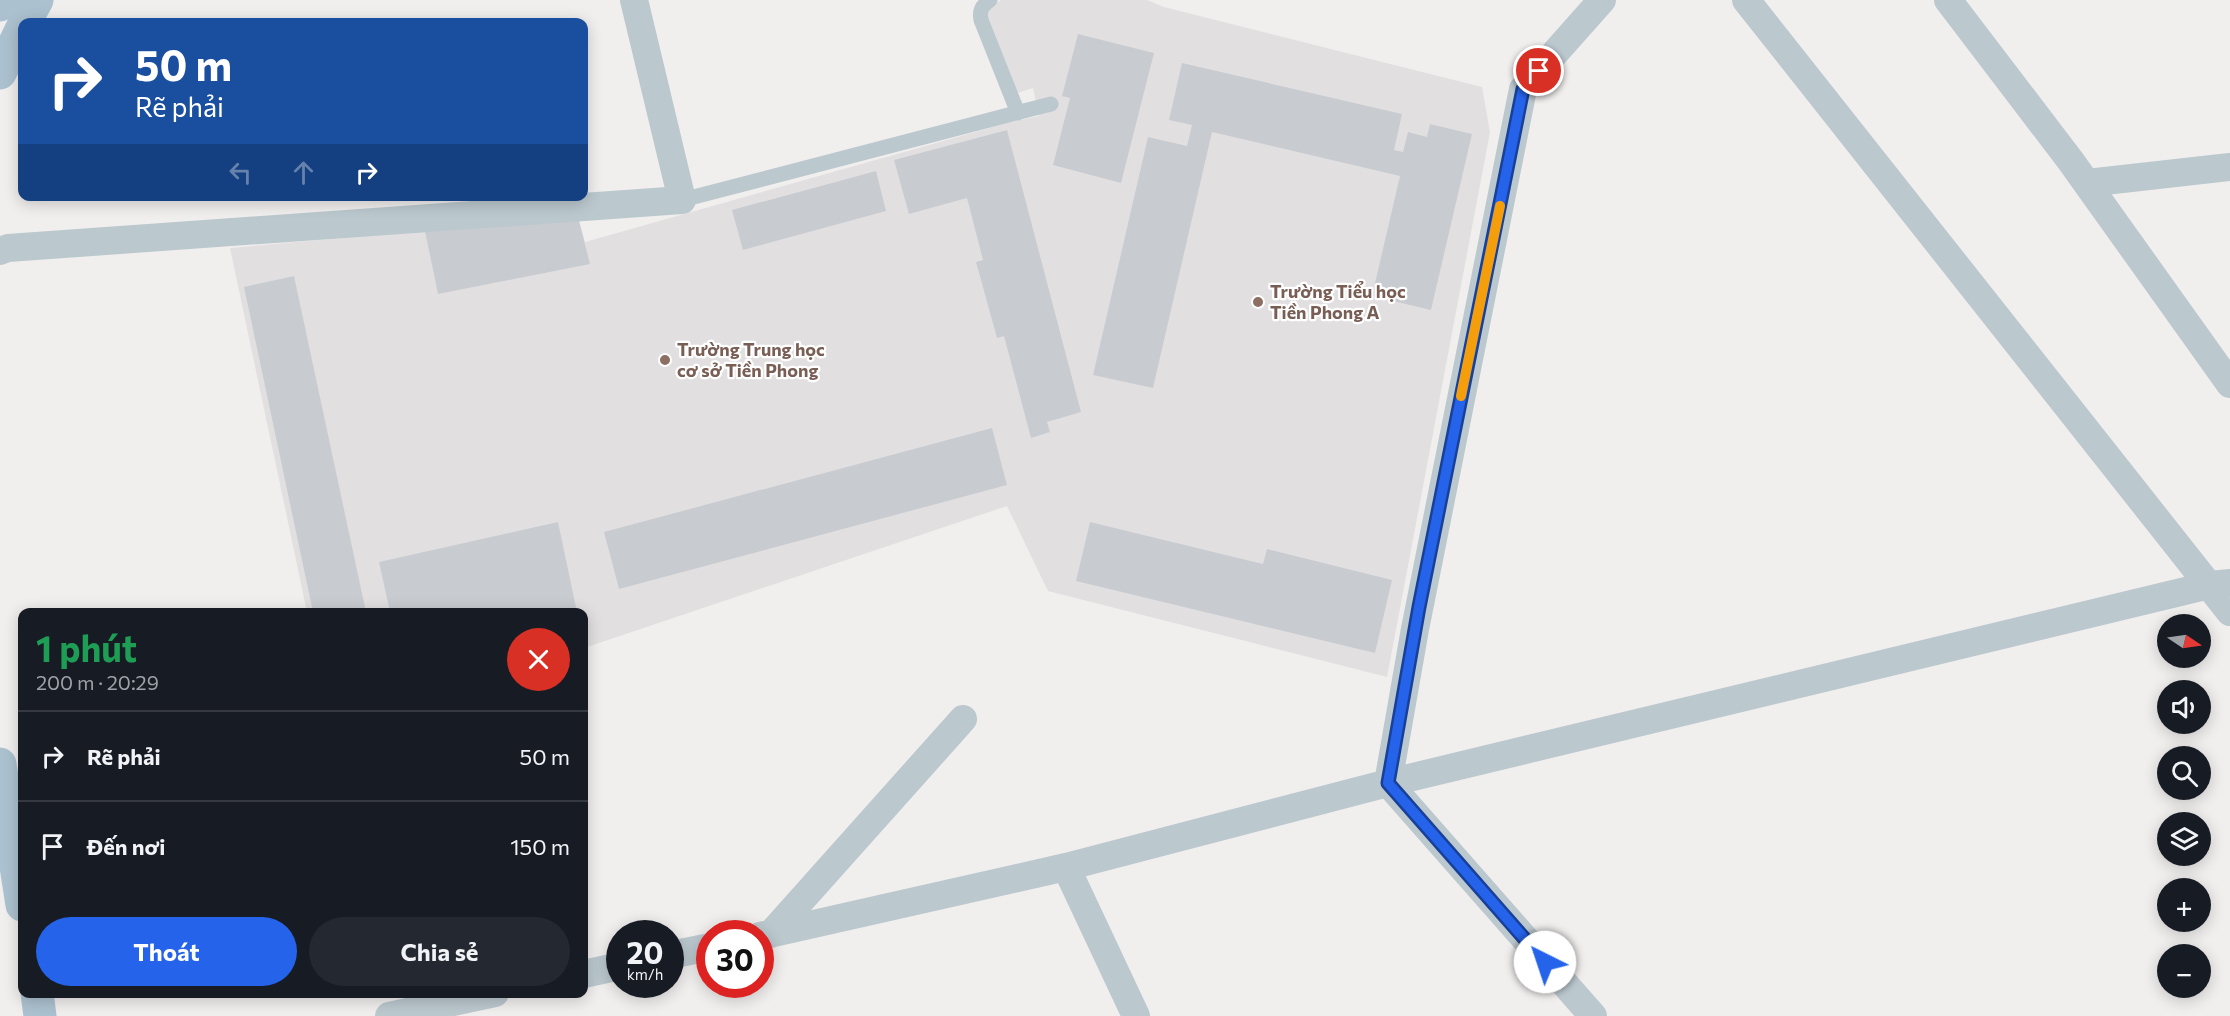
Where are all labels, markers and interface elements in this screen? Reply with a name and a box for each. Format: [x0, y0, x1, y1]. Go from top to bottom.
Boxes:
text: 50 m [135, 38, 232, 90]
icon: right [36, 42, 114, 120]
pin [1513, 45, 1564, 96]
icon: arrive [1522, 54, 1555, 87]
text: Rẽ phải [135, 90, 224, 123]
icon: left [224, 156, 257, 189]
icon: ahead [287, 156, 320, 189]
icon: right [350, 156, 383, 189]
place label: Trường Tiểu học Tiền Phong A [1270, 280, 1406, 323]
marker: Trường Tiểu học Tiền Phong A [1251, 295, 1265, 309]
place label: Trường Trung học cơ sở Tiền Phong [677, 338, 825, 381]
marker: Trường Trung học cơ sở Tiền Phong [658, 353, 672, 367]
north arrow [2157, 614, 2211, 668]
map controls [2157, 614, 2211, 998]
text: 1 phút [36, 625, 137, 669]
button: close [507, 628, 570, 691]
text: 200 m · 20:29 [36, 670, 159, 694]
button: sound [2157, 680, 2211, 734]
icon: right [36, 740, 69, 773]
text: Rẽ phải [87, 743, 161, 770]
text: 50 m [520, 743, 570, 770]
button: search [2157, 746, 2211, 800]
button: layers [2157, 812, 2211, 866]
icon: arrive [36, 830, 69, 863]
text: Đến nơi [87, 833, 165, 860]
text: 150 m [510, 833, 570, 860]
button: + [2157, 878, 2211, 932]
button: Thoát [36, 917, 297, 986]
button: Chia sẻ [309, 917, 570, 986]
speed limit sign: 30 [696, 920, 774, 998]
position arrow [1513, 930, 1577, 994]
text: 20 [627, 933, 663, 970]
button: − [2157, 944, 2211, 998]
text: km/h [627, 965, 663, 983]

